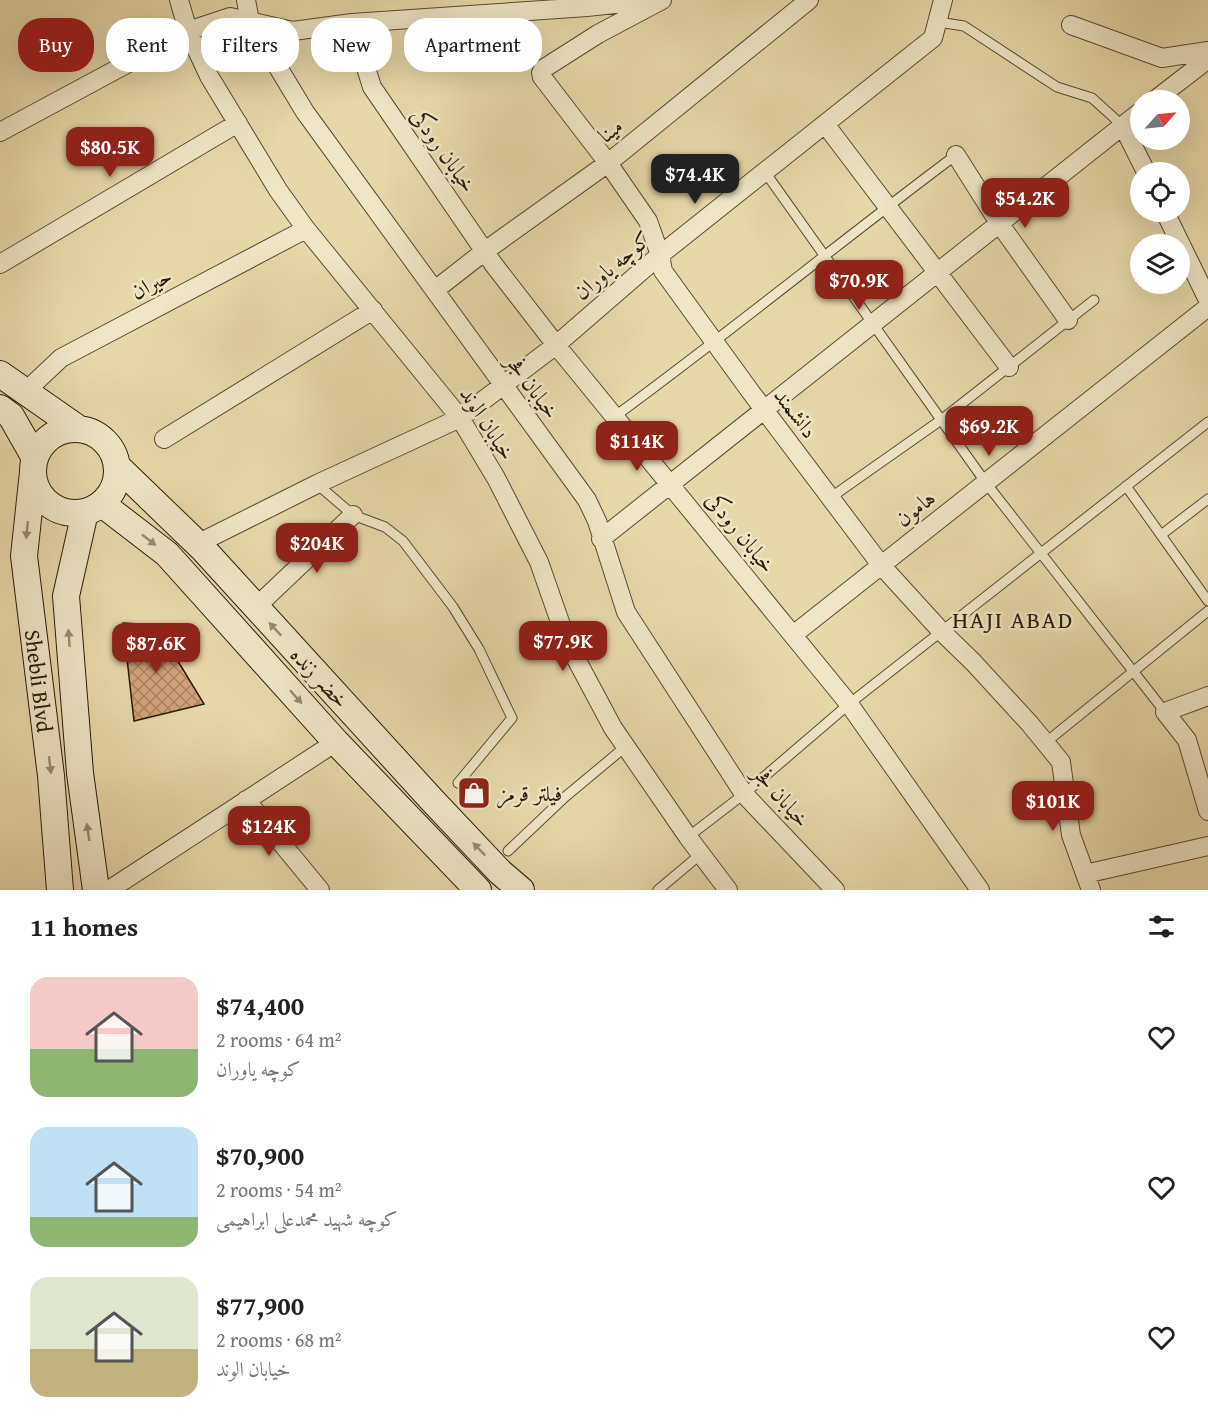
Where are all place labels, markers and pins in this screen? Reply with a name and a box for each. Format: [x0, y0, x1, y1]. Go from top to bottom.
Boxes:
pin: $80.5K [61, 127, 159, 178]
pin: $74.4K [646, 154, 744, 205]
pin: $54.2K [976, 178, 1074, 229]
pin: $70.9K [810, 260, 908, 311]
pin: $69.2K [940, 406, 1038, 457]
pin: $114K [595, 421, 679, 472]
pin: $204K [275, 523, 359, 574]
pin: $77.9K [514, 621, 612, 672]
pin: $87.6K [107, 623, 205, 674]
shop icon: فیلتر قرمز [456, 775, 492, 811]
place label: فیلتر قرمز [497, 777, 562, 809]
pin: $101K [1011, 781, 1095, 832]
pin: $124K [227, 806, 311, 857]

